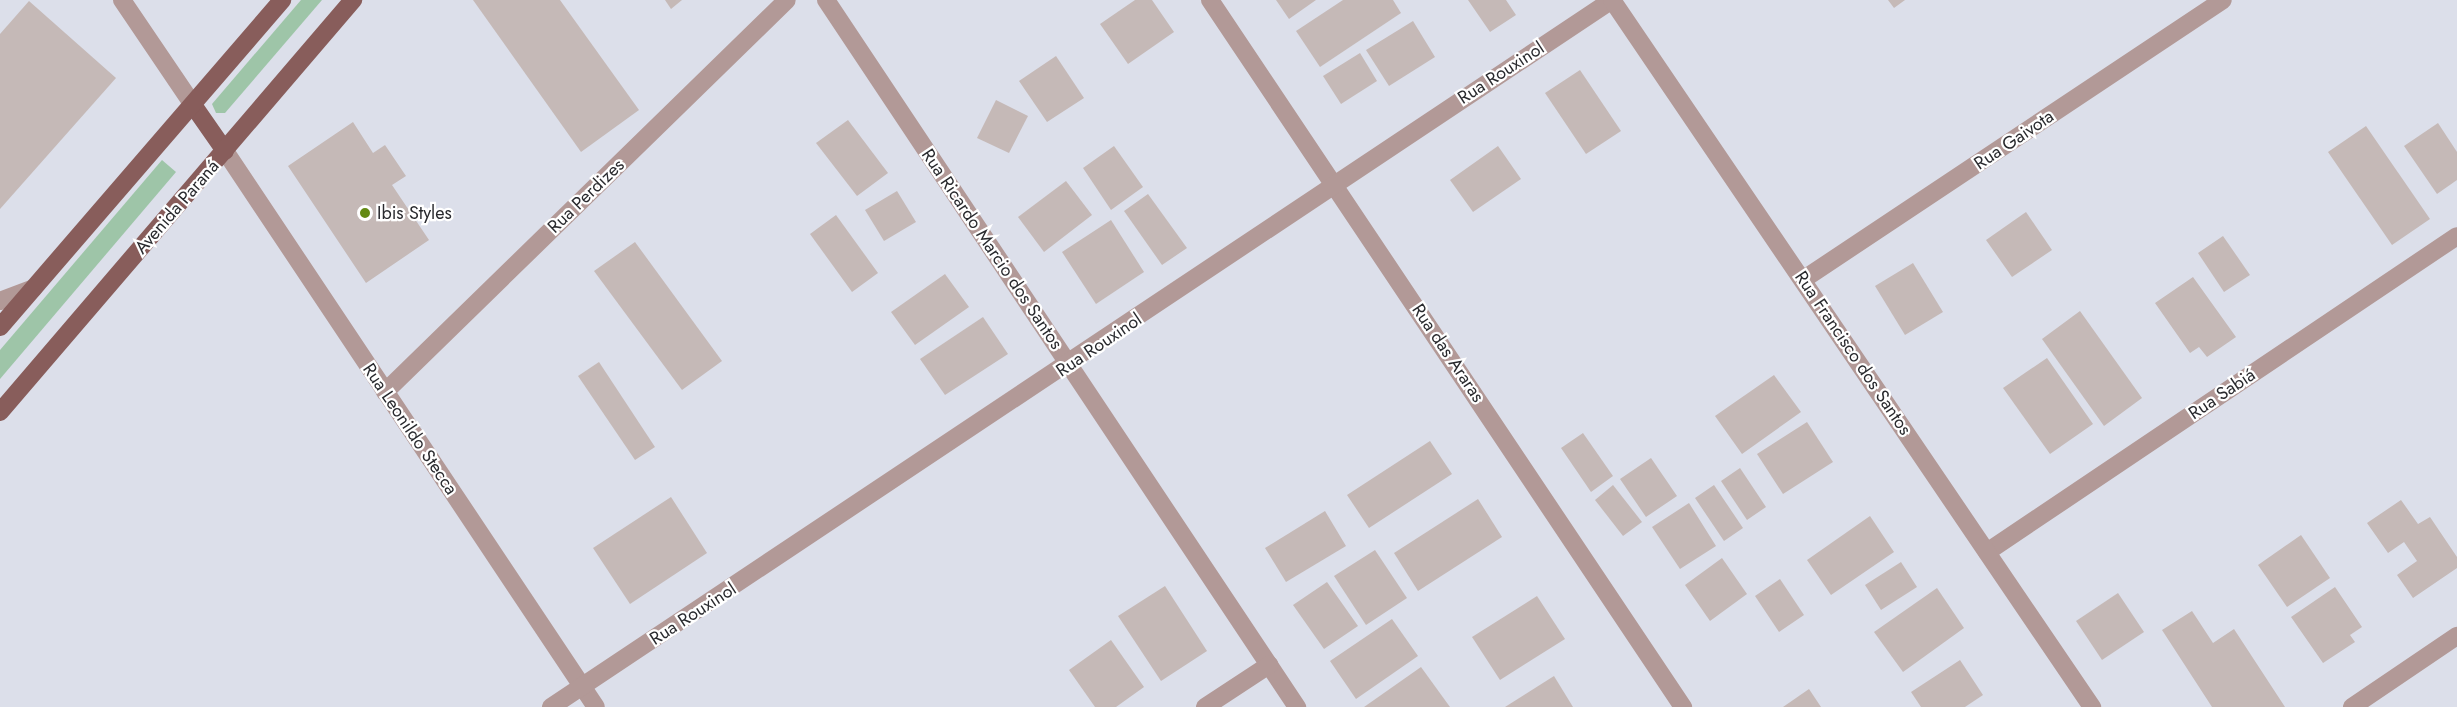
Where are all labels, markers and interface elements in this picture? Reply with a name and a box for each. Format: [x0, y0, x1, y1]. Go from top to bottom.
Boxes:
street label: Rua Rouxinol [1454, 37, 1548, 109]
street label: Rua Gaivota [1970, 106, 2058, 174]
street label: Rua Ricardo Marcio dos Santos [917, 145, 1067, 353]
street label: Rua Perdizes [543, 154, 629, 238]
street label: Avenida Paraná [130, 156, 224, 258]
place label: Ibis Styles [377, 202, 452, 224]
marker: Ibis Styles [358, 206, 372, 220]
street label: Rua Francisco dos Santos [1790, 267, 1916, 439]
street label: Rua das Araras [1407, 300, 1489, 406]
street label: Rua Rouxinol [1052, 308, 1146, 382]
street label: Rua Leonildo Stecca [358, 359, 462, 499]
street label: Rua Sabiá [2185, 364, 2259, 424]
street label: Rua Rouxinol [646, 578, 740, 650]

